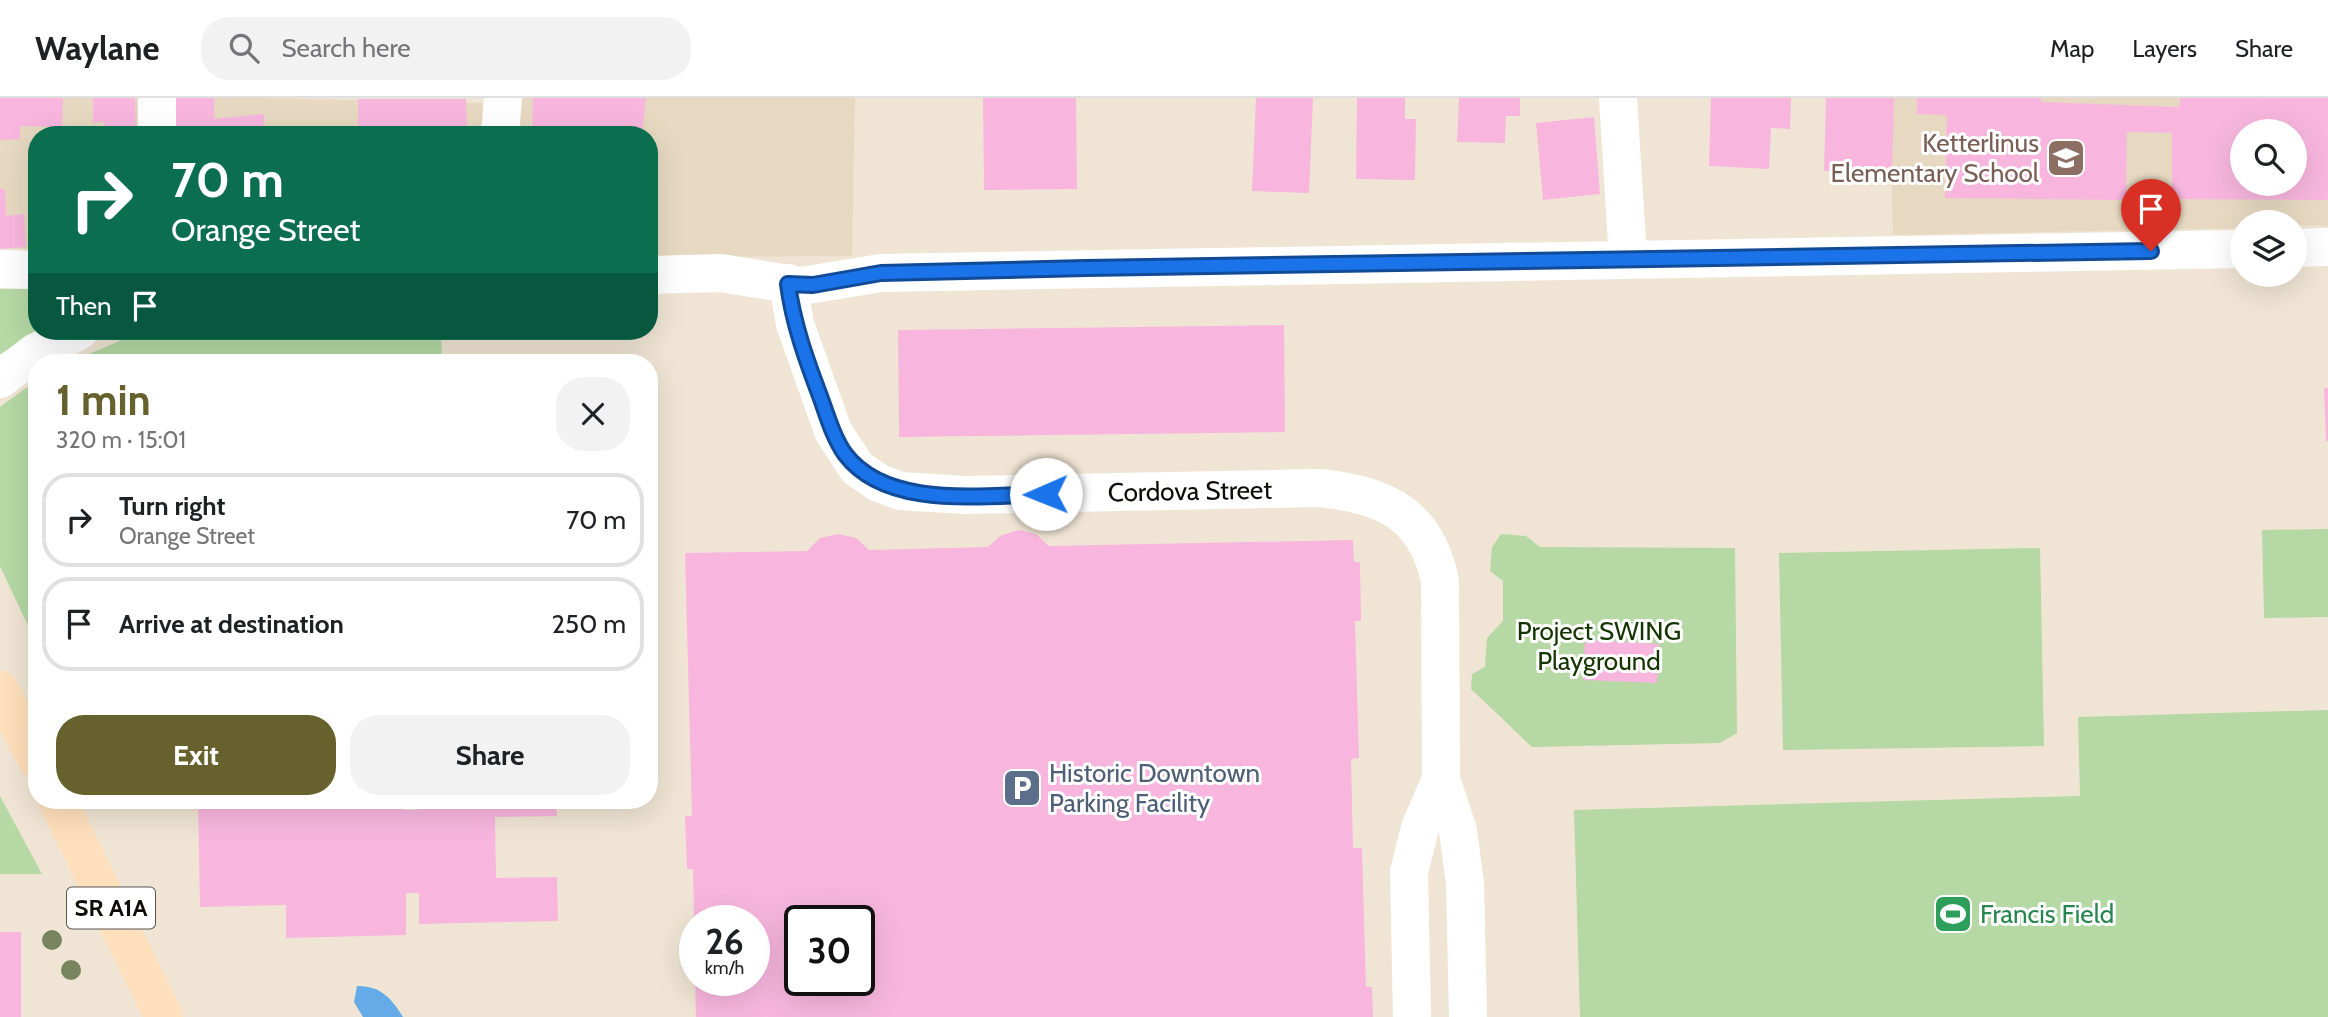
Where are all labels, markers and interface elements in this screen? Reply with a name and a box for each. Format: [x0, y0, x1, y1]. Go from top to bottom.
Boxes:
search box [201, 17, 691, 80]
text: Waylane [35, 28, 159, 68]
icon: search [225, 29, 263, 67]
text: Search here [281, 32, 411, 64]
text: Map [2050, 34, 2094, 63]
text: Layers [2132, 34, 2197, 63]
text: Share [2235, 34, 2293, 63]
map controls [2230, 119, 2307, 287]
button: search [2230, 119, 2307, 196]
place label: Ketterlinus Elementary School [1831, 127, 2039, 189]
school or university icon: Ketterlinus Elementary School [2045, 137, 2087, 179]
text: 70 m [171, 150, 284, 209]
icon: right [56, 154, 147, 245]
pin [2121, 179, 2181, 251]
icon: arrive [2132, 190, 2170, 228]
text: Orange Street [171, 210, 360, 249]
button: layers [2230, 210, 2307, 287]
icon: arrive [126, 287, 164, 325]
text: Then [56, 290, 112, 322]
text: 1 min [56, 374, 151, 426]
button: close [556, 377, 630, 451]
text: 320 m · 15:01 [56, 426, 186, 454]
position arrow [1009, 457, 1083, 531]
street label: Cordova Street [1108, 474, 1273, 508]
text: Turn right [119, 490, 225, 522]
icon: right [60, 501, 98, 539]
text: 70 m [566, 504, 626, 536]
text: Orange Street [119, 522, 255, 550]
icon: arrive [60, 605, 98, 643]
text: Arrive at destination [119, 608, 344, 640]
text: 250 m [552, 608, 626, 640]
park label: Project SWING Playground [1517, 615, 1681, 677]
button: Exit [56, 715, 336, 795]
button: Share [350, 715, 630, 795]
place label: Historic Downtown Parking Facility [1049, 757, 1260, 819]
parking icon: Historic Downtown Parking Facility [1001, 767, 1043, 809]
road number: SR A1A [67, 888, 155, 928]
sports icon: Francis Field [1932, 893, 1974, 935]
place label: Francis Field [1980, 898, 2114, 930]
speed limit sign: 30 [784, 905, 875, 996]
text: 26 [705, 920, 744, 963]
text: km/h [705, 957, 744, 979]

